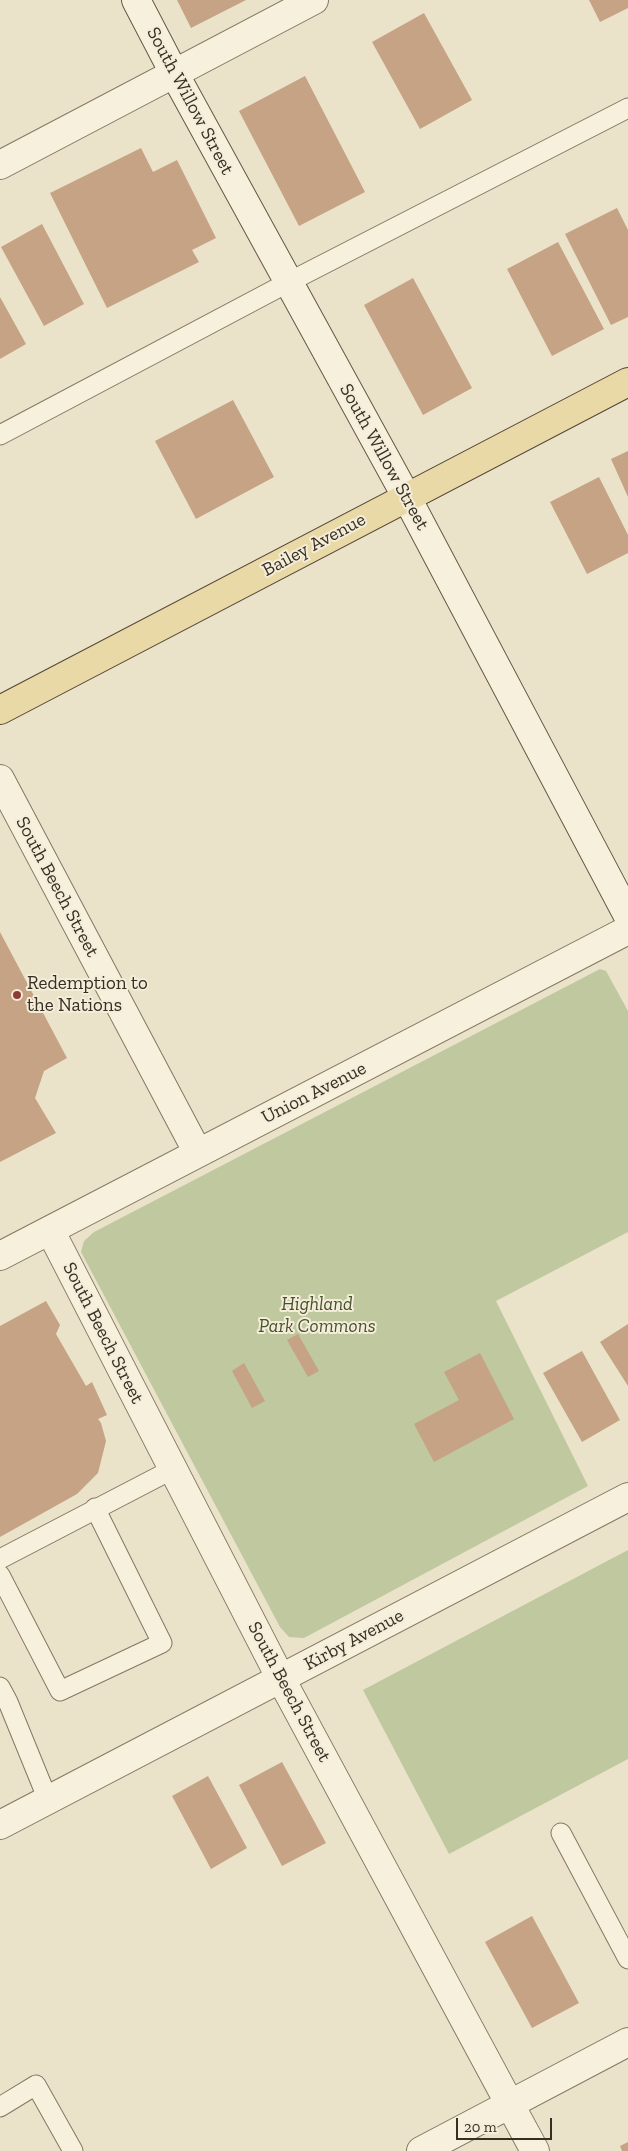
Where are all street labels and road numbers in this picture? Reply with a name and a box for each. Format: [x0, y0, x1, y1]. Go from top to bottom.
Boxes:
street label: South Willow Street [141, 23, 239, 179]
street label: South Willow Street [334, 380, 434, 534]
street label: Bailey Avenue [258, 508, 370, 582]
street label: South Beech Street [10, 813, 104, 961]
street label: Union Avenue [258, 1057, 370, 1129]
street label: South Beech Street [58, 1258, 148, 1408]
street label: Kirby Avenue [300, 1604, 408, 1676]
street label: South Beech Street [242, 1618, 336, 1766]

